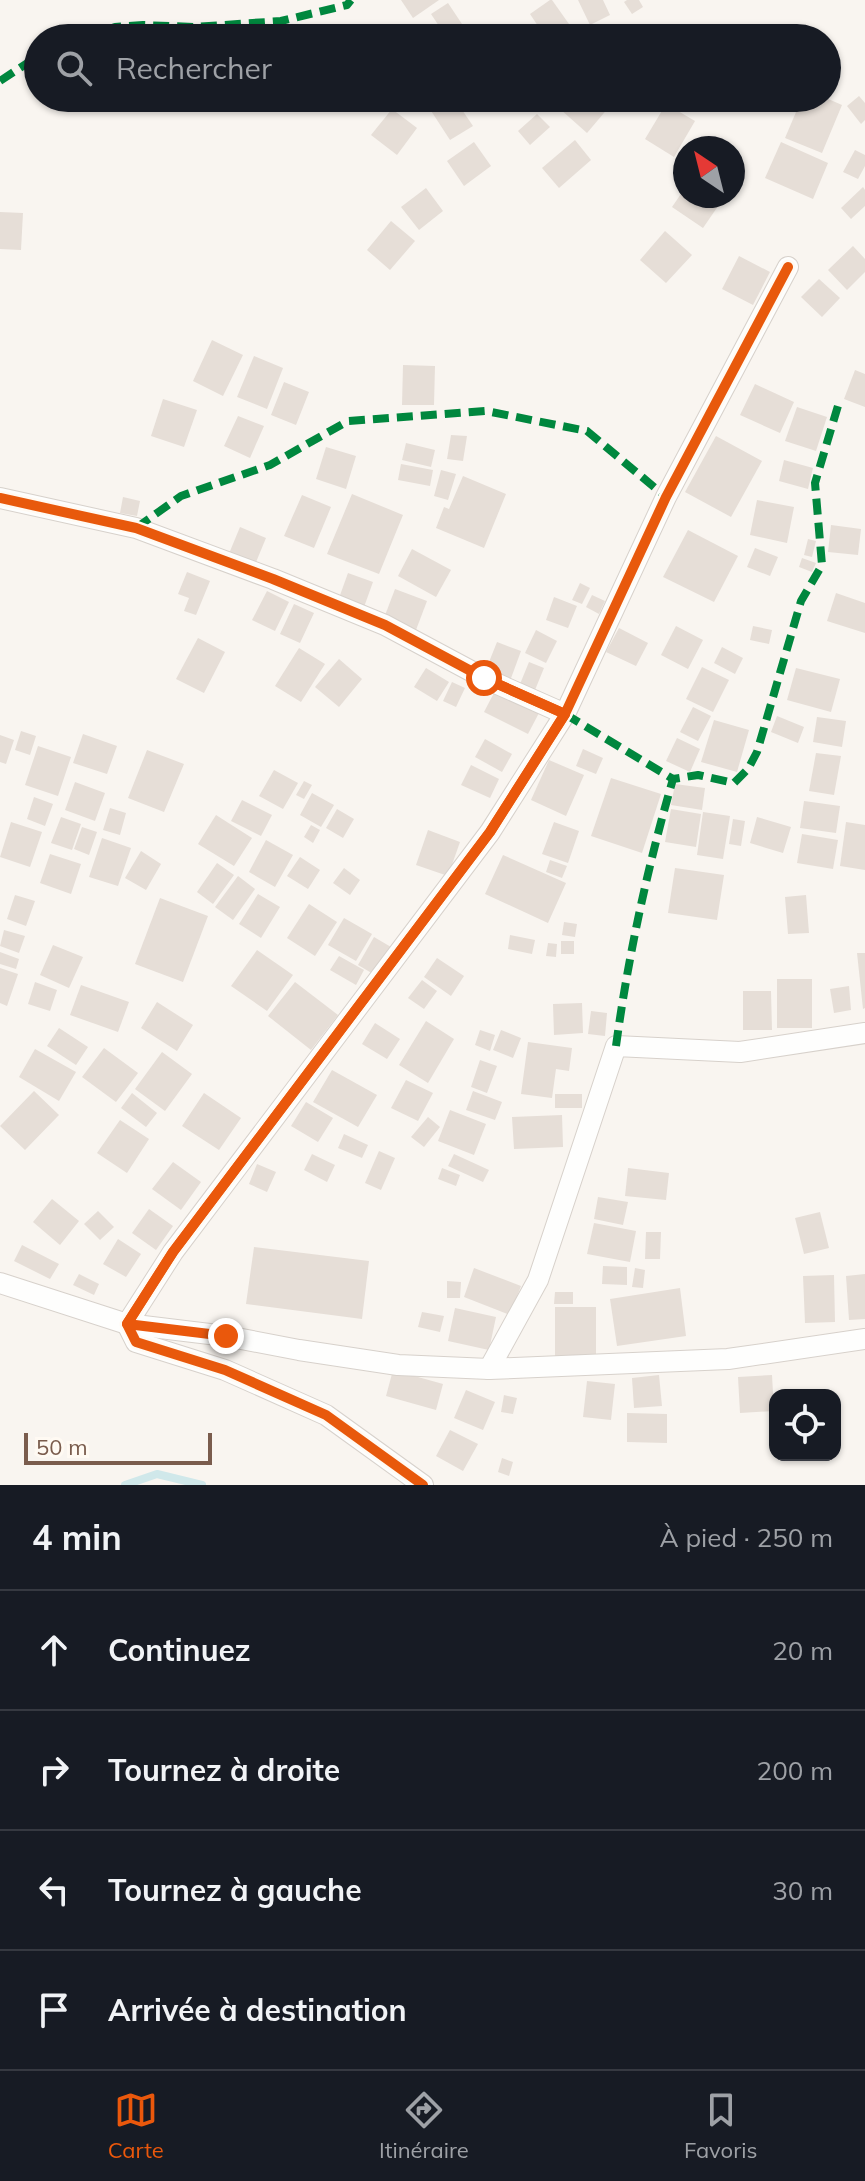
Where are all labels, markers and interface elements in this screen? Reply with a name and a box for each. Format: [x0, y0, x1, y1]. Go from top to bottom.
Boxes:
search box [24, 24, 841, 112]
icon: search [52, 46, 96, 90]
text: Rechercher [116, 49, 272, 87]
north arrow [673, 136, 745, 208]
route start [466, 660, 502, 696]
route end [208, 1318, 244, 1354]
map controls [769, 1389, 841, 1461]
button: locate [769, 1389, 841, 1461]
scale bar [24, 1429, 212, 1465]
text: 50 m [36, 1433, 87, 1461]
text: 4 min [32, 1516, 122, 1559]
text: À pied · 250 m [660, 1521, 833, 1554]
icon: ahead [32, 1628, 76, 1672]
text: Continuez [108, 1631, 251, 1669]
text: 20 m [772, 1634, 833, 1667]
icon: right [32, 1748, 76, 1792]
text: Tournez à droite [108, 1751, 340, 1789]
text: 200 m [757, 1754, 833, 1787]
icon: left [32, 1868, 76, 1912]
text: Tournez à gauche [108, 1871, 362, 1909]
text: 30 m [772, 1874, 833, 1907]
icon: arrive [32, 1988, 76, 2032]
text: Arrivée à destination [108, 1991, 407, 2029]
tab: Carte [108, 2088, 164, 2164]
tab: Itinéraire [379, 2088, 469, 2164]
tab: Favoris [684, 2088, 757, 2164]

